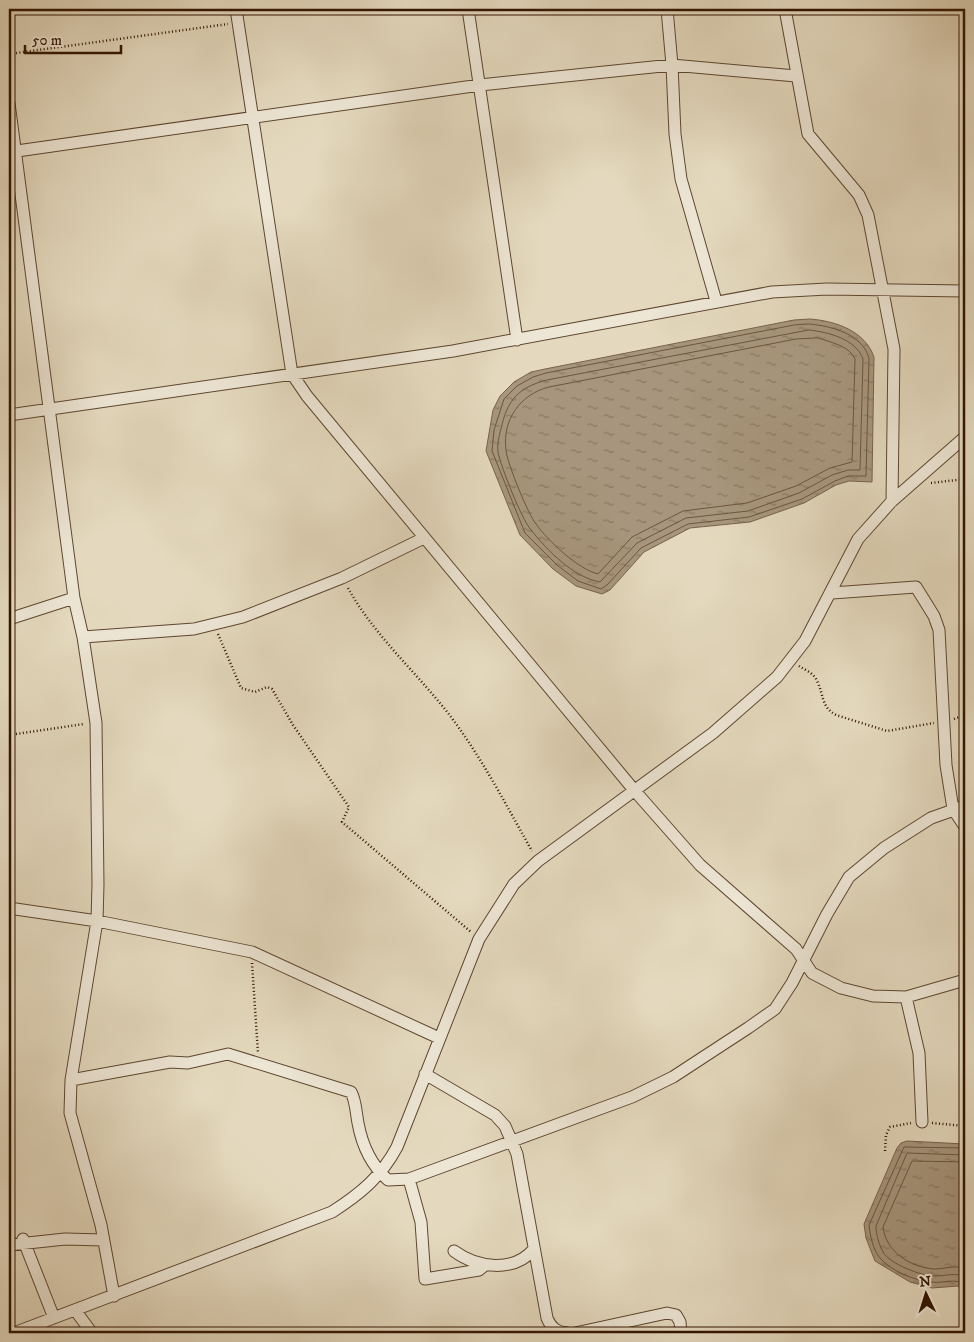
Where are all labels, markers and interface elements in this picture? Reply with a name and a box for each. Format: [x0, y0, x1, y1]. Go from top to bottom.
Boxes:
scale bar [25, 22, 121, 54]
text: 50 m [32, 31, 62, 50]
north arrow [902, 1270, 952, 1320]
text: N [919, 1273, 932, 1291]

